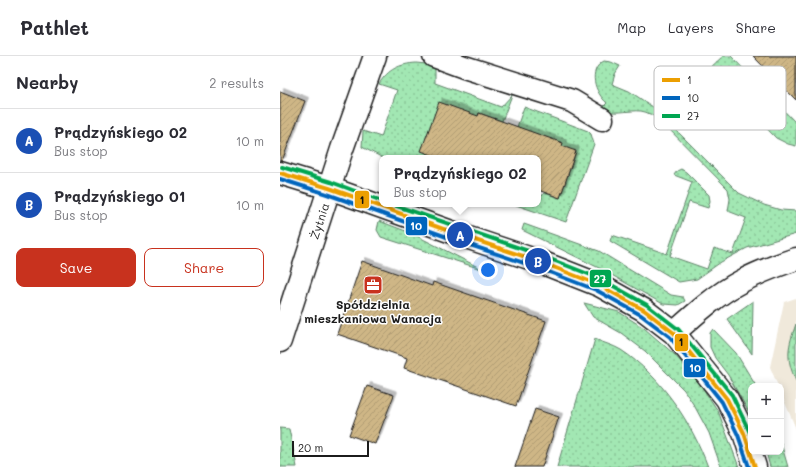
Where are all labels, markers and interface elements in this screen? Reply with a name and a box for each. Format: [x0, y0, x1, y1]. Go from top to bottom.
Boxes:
text: Pathlet [20, 15, 89, 40]
text: Map [617, 18, 646, 37]
text: Layers [668, 18, 714, 37]
text: Share [736, 18, 776, 37]
legend [654, 66, 786, 130]
text: Nearby [16, 71, 78, 93]
text: 1 [687, 72, 692, 87]
text: 2 results [209, 74, 264, 91]
text: 10 [687, 90, 699, 105]
text: 27 [687, 108, 699, 123]
text: Prądzyńskiego 02 [54, 122, 187, 142]
text: A [24, 132, 34, 149]
text: 10 m [236, 132, 264, 149]
text: Bus stop [54, 142, 107, 159]
popup [379, 155, 541, 207]
text: Prądzyńskiego 02 [393, 163, 527, 183]
text: Bus stop [393, 183, 447, 200]
text: Prądzyńskiego 01 [54, 186, 185, 206]
line badge: 1 [354, 190, 370, 209]
text: 1 [360, 192, 364, 207]
text: B [25, 196, 33, 213]
text: 10 m [236, 196, 264, 213]
street label: Żytnia [306, 201, 332, 241]
text: Bus stop [54, 206, 107, 223]
line badge: 10 [405, 216, 428, 236]
text: 10 [410, 218, 422, 233]
pin: A [447, 220, 473, 250]
pin: B [525, 246, 551, 276]
button: Save [16, 248, 136, 287]
button: Share [144, 248, 264, 287]
your location [478, 260, 498, 280]
line badge: 27 [589, 269, 612, 288]
text: 27 [594, 271, 606, 286]
office icon: Spółdzielnia mieszkaniowa Wanacja [362, 274, 384, 296]
place label: Spółdzielnia mieszkaniowa Wanacja [304, 296, 442, 326]
line badge: 1 [674, 333, 689, 352]
text: 1 [679, 334, 683, 349]
line badge: 10 [683, 358, 706, 378]
text: 10 [689, 360, 701, 375]
map controls [748, 383, 784, 455]
button: + [748, 383, 784, 419]
button: − [748, 419, 784, 455]
scale bar [292, 439, 369, 458]
text: 20 m [298, 440, 323, 455]

